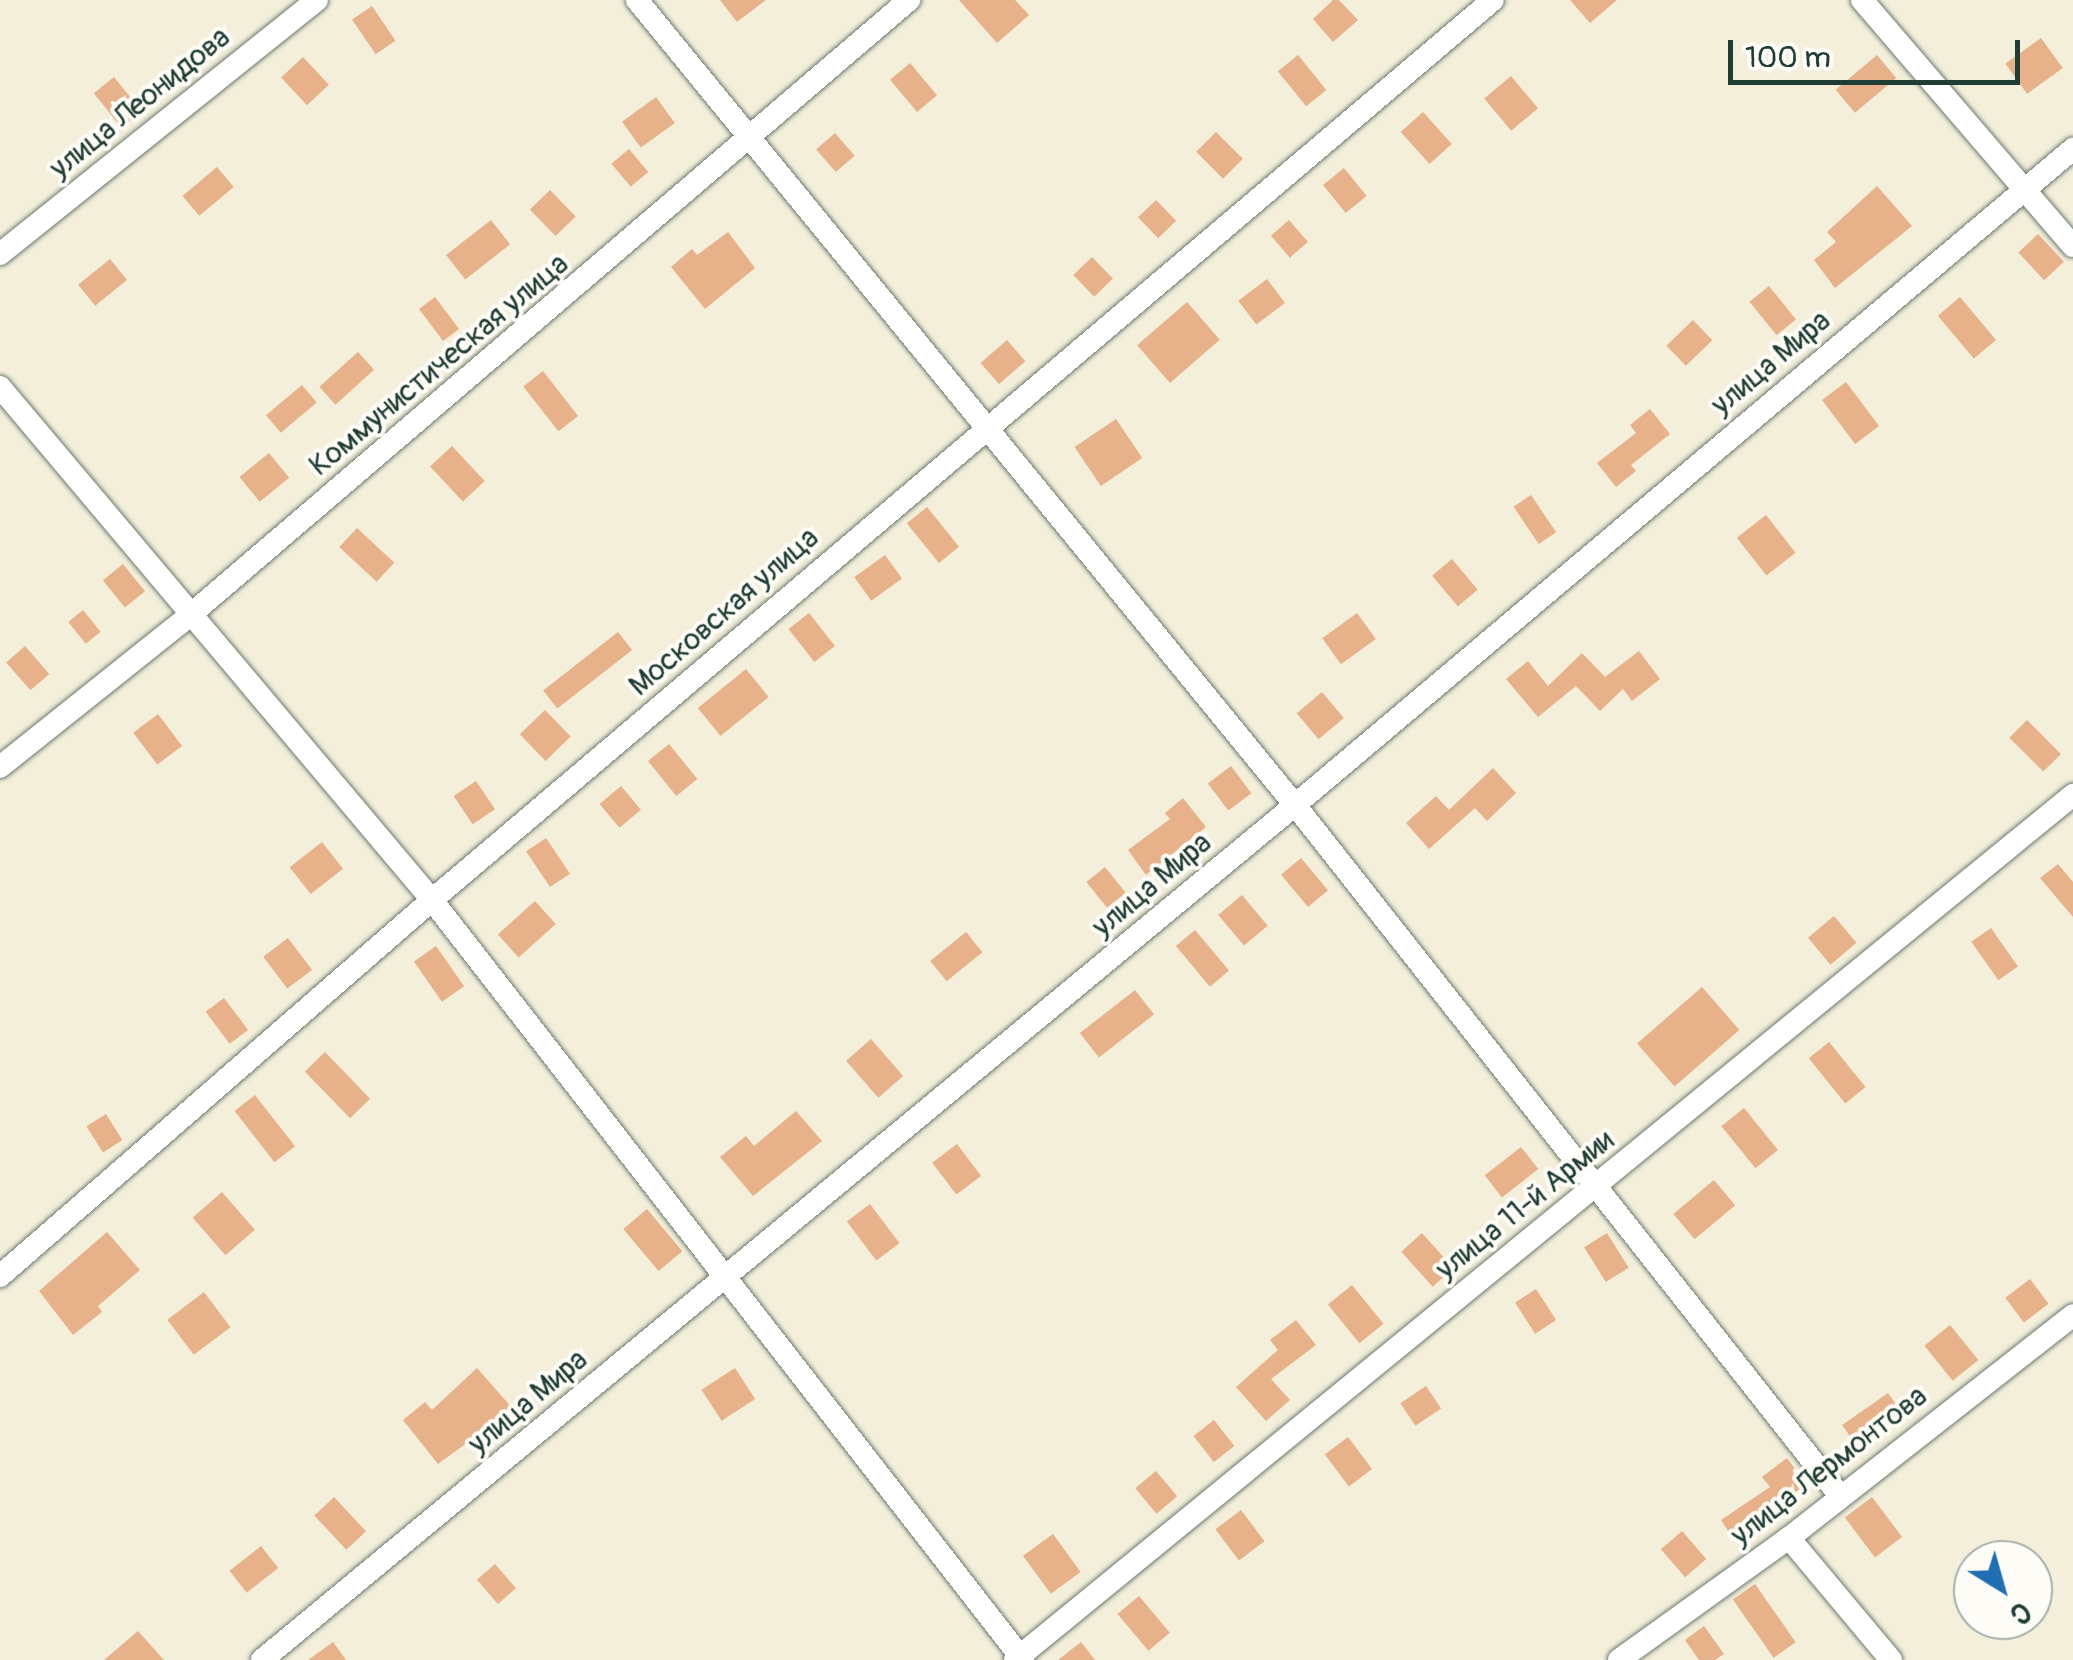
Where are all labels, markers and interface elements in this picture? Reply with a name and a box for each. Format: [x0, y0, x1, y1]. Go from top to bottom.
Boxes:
street label: улица Леонидова [43, 19, 237, 187]
scale bar [1733, 20, 2026, 82]
text: 100 m [1745, 39, 1831, 76]
street label: Коммунистическая улица [302, 246, 576, 484]
street label: улица Мира [1704, 303, 1838, 423]
street label: Московская улица [622, 520, 826, 704]
street label: улица Мира [1085, 825, 1219, 945]
street label: улица 11-й Армии [1429, 1122, 1621, 1288]
street label: улица Мира [461, 1342, 595, 1462]
street label: улица Лермонтова [1724, 1378, 1934, 1554]
north arrow [1953, 1540, 2053, 1640]
text: С [2003, 1594, 2038, 1632]

